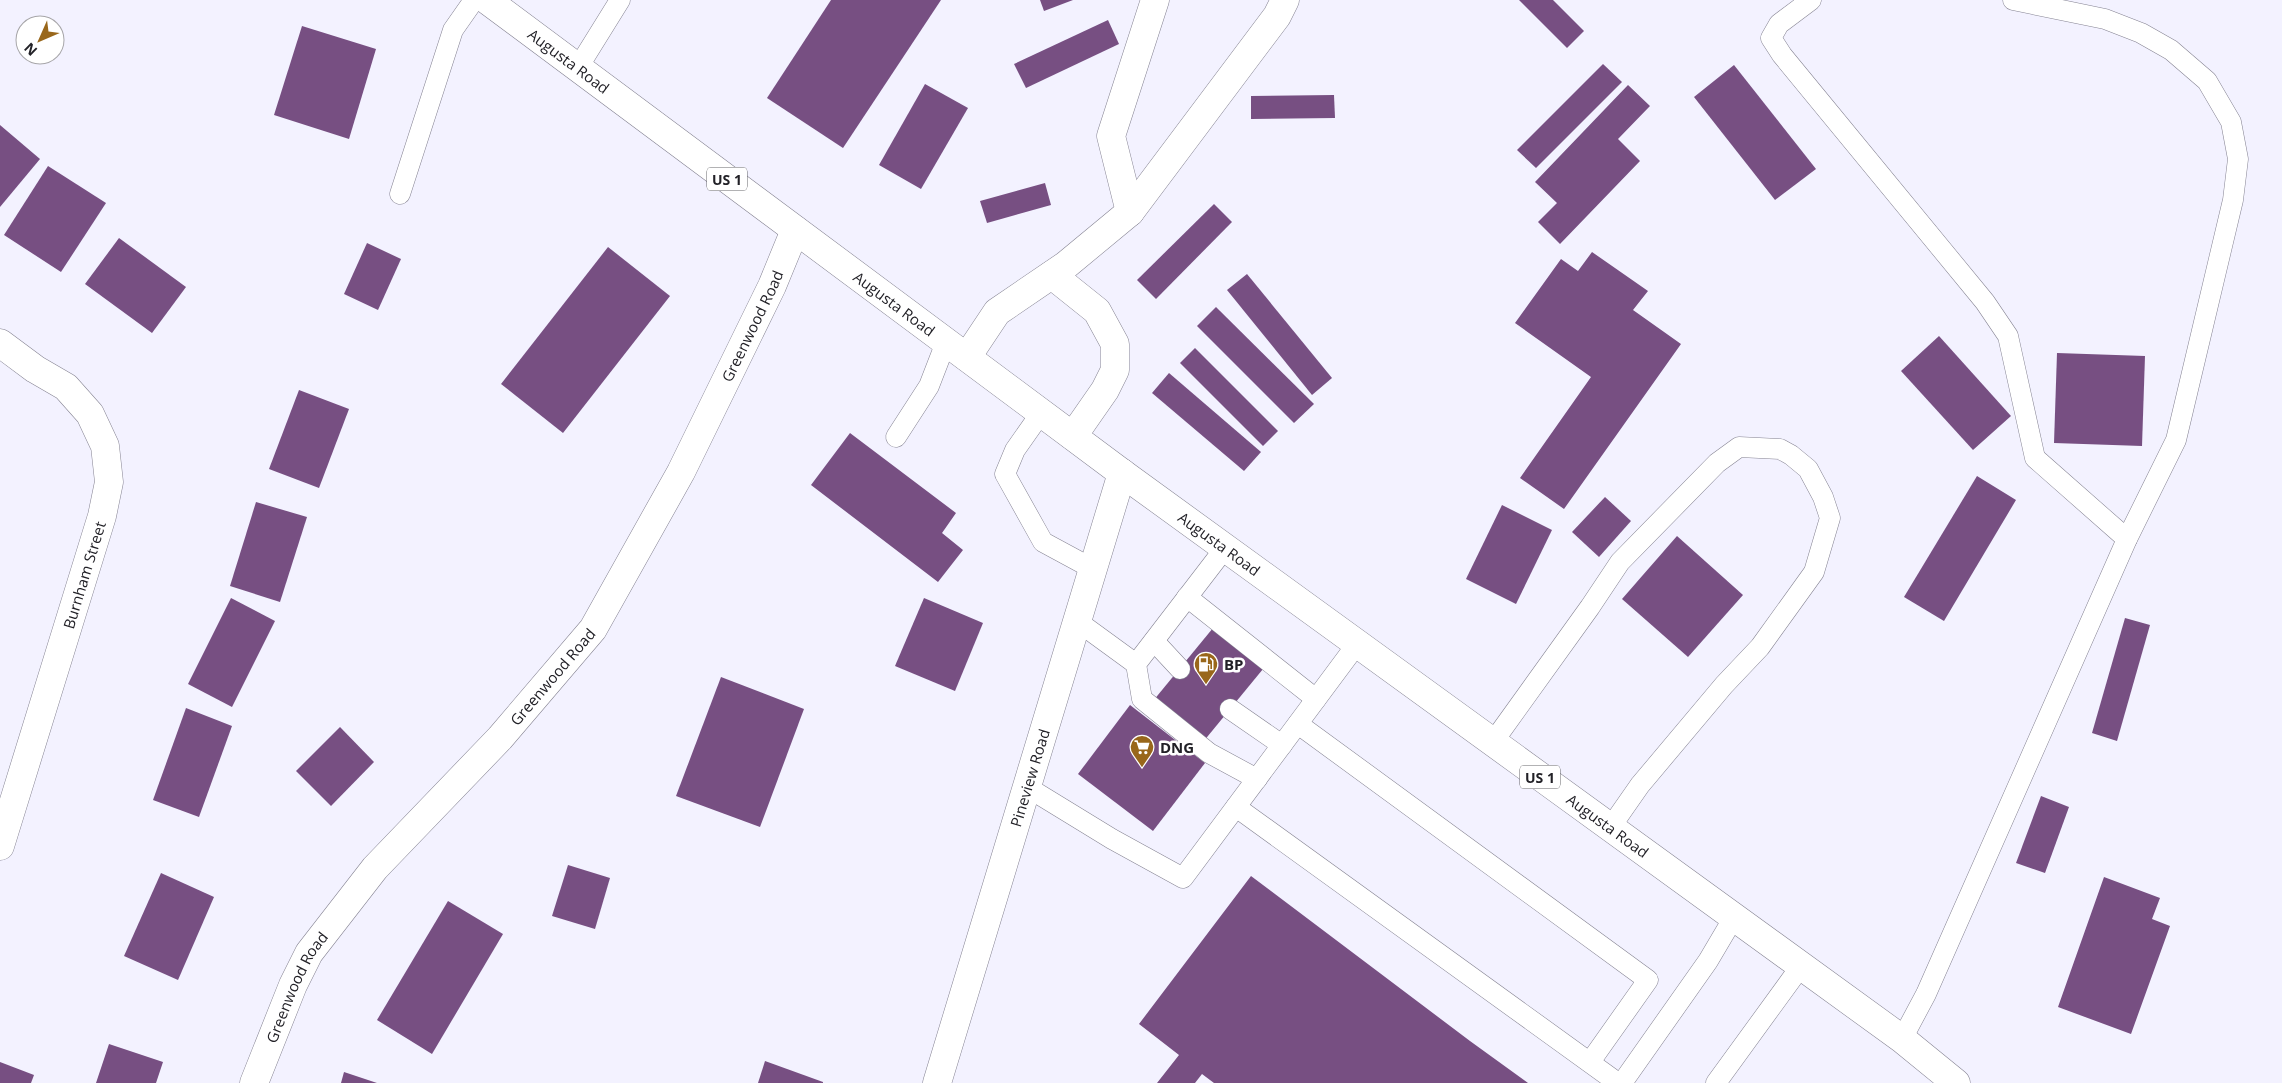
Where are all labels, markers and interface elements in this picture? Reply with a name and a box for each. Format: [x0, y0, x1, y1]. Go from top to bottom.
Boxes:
north arrow [15, 15, 65, 65]
street label: Augusta Road [524, 24, 614, 98]
text: N [20, 39, 41, 60]
road number: US 1 [707, 168, 747, 190]
street label: Greenwood Road [717, 267, 787, 385]
street label: Augusta Road [850, 267, 939, 340]
street label: Augusta Road [1174, 507, 1264, 580]
street label: Burnham Street [58, 519, 110, 631]
street label: Greenwood Road [505, 624, 600, 729]
fuel station icon: BP [1193, 651, 1219, 685]
place label: BP [1224, 654, 1244, 674]
street label: Pineview Road [1005, 726, 1054, 829]
supermarket icon: DNG [1129, 734, 1155, 768]
place label: DNG [1160, 737, 1194, 757]
road number: US 1 [1520, 766, 1560, 789]
street label: Augusta Road [1563, 789, 1653, 862]
street label: Greenwood Road [261, 927, 332, 1046]

